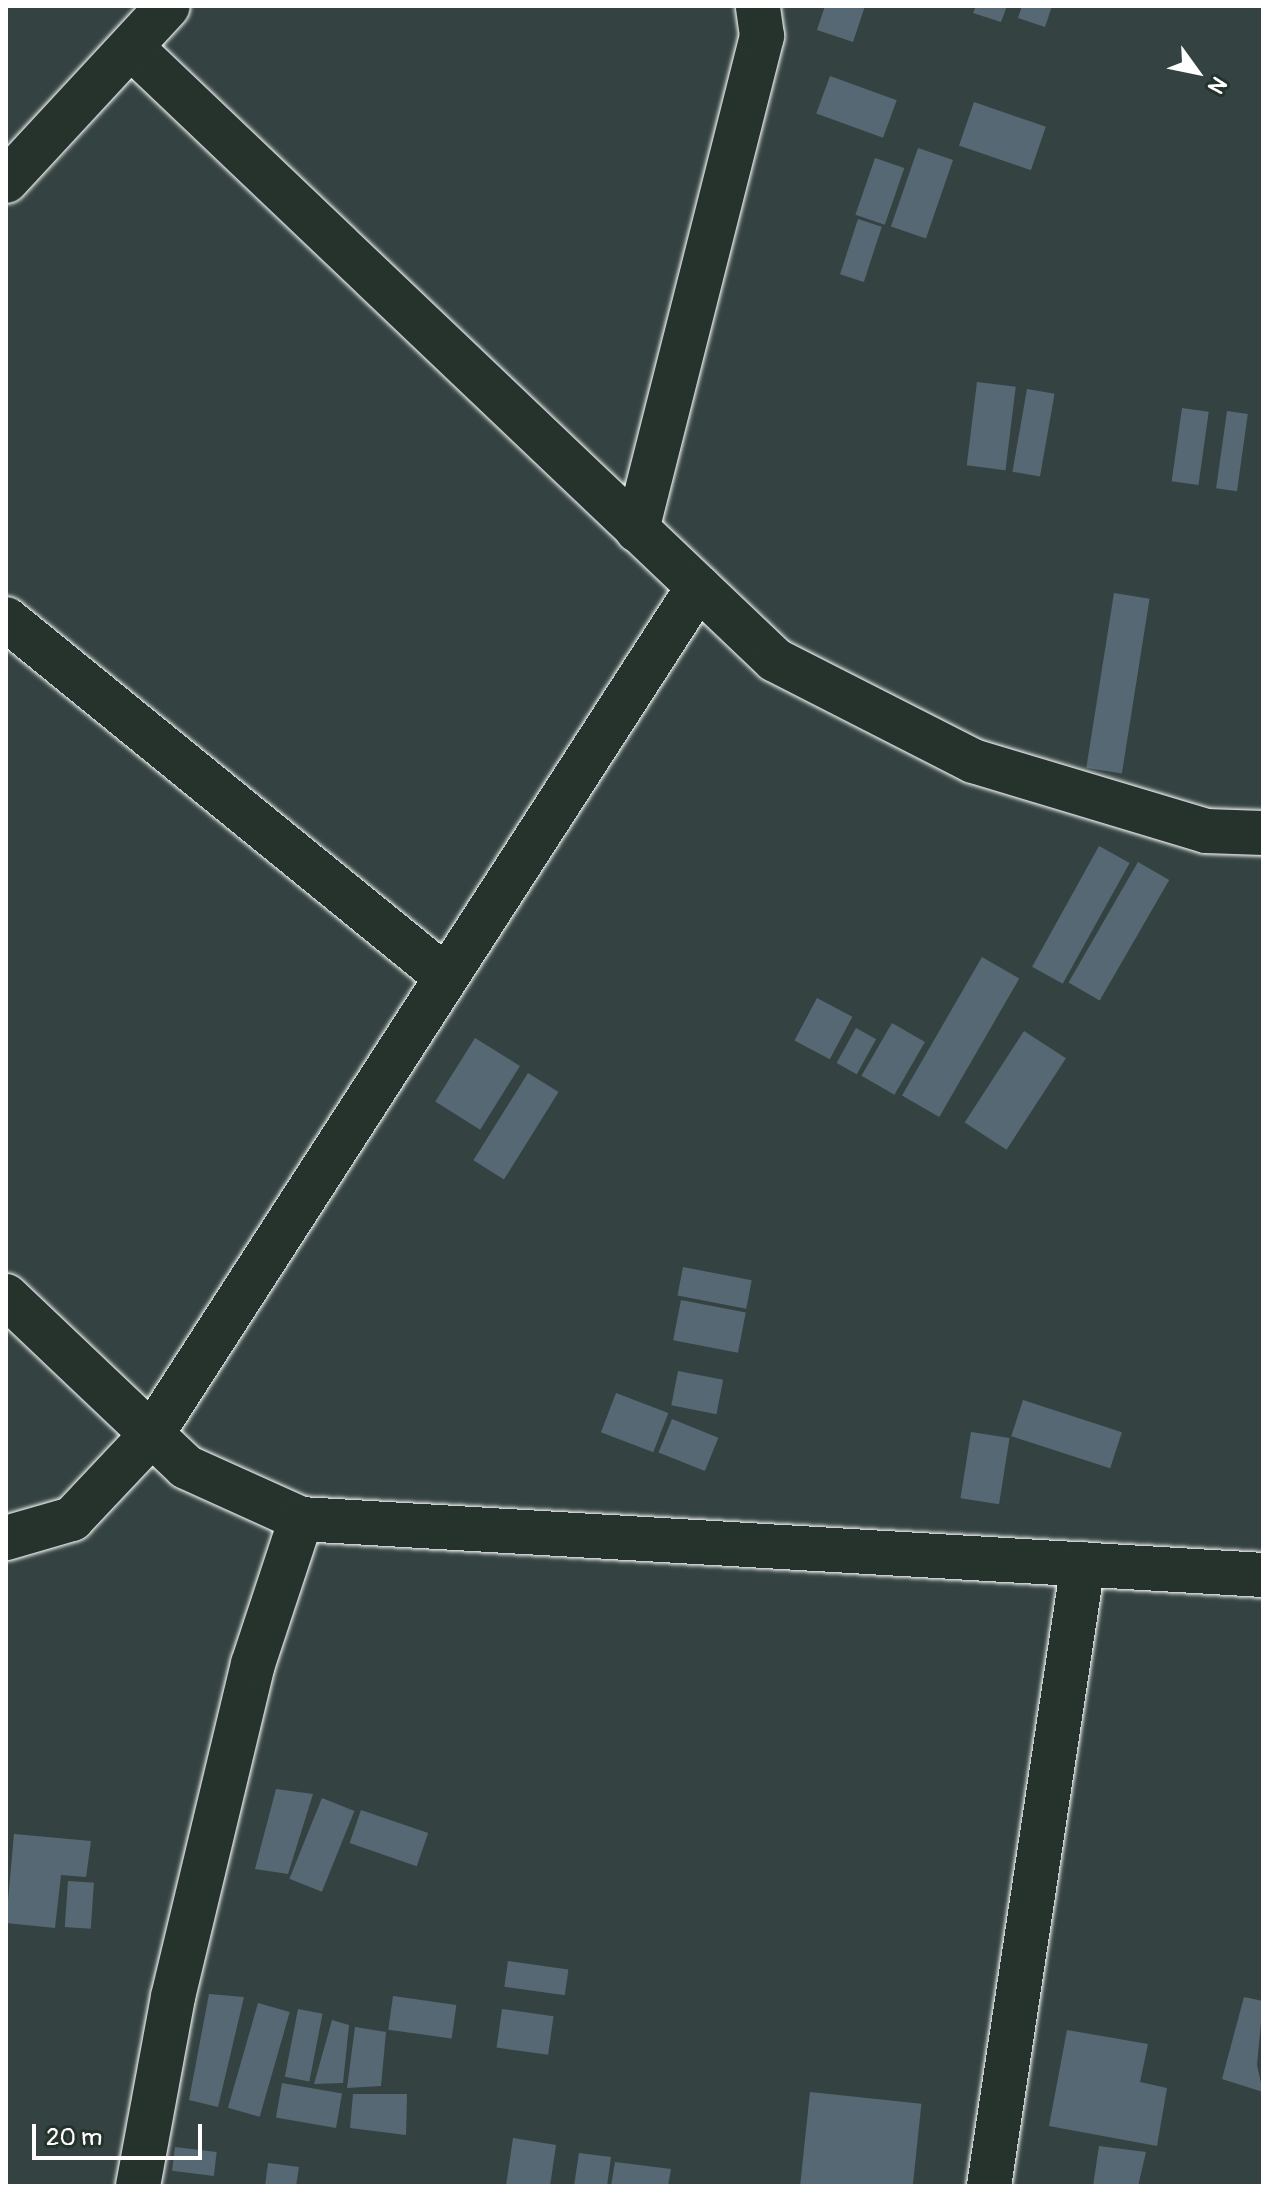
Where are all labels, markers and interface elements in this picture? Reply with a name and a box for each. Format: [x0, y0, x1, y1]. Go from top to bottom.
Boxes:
north arrow [1157, 32, 1237, 112]
text: N [1201, 71, 1233, 99]
scale bar [36, 2108, 206, 2158]
text: 20 m [46, 2123, 102, 2152]

